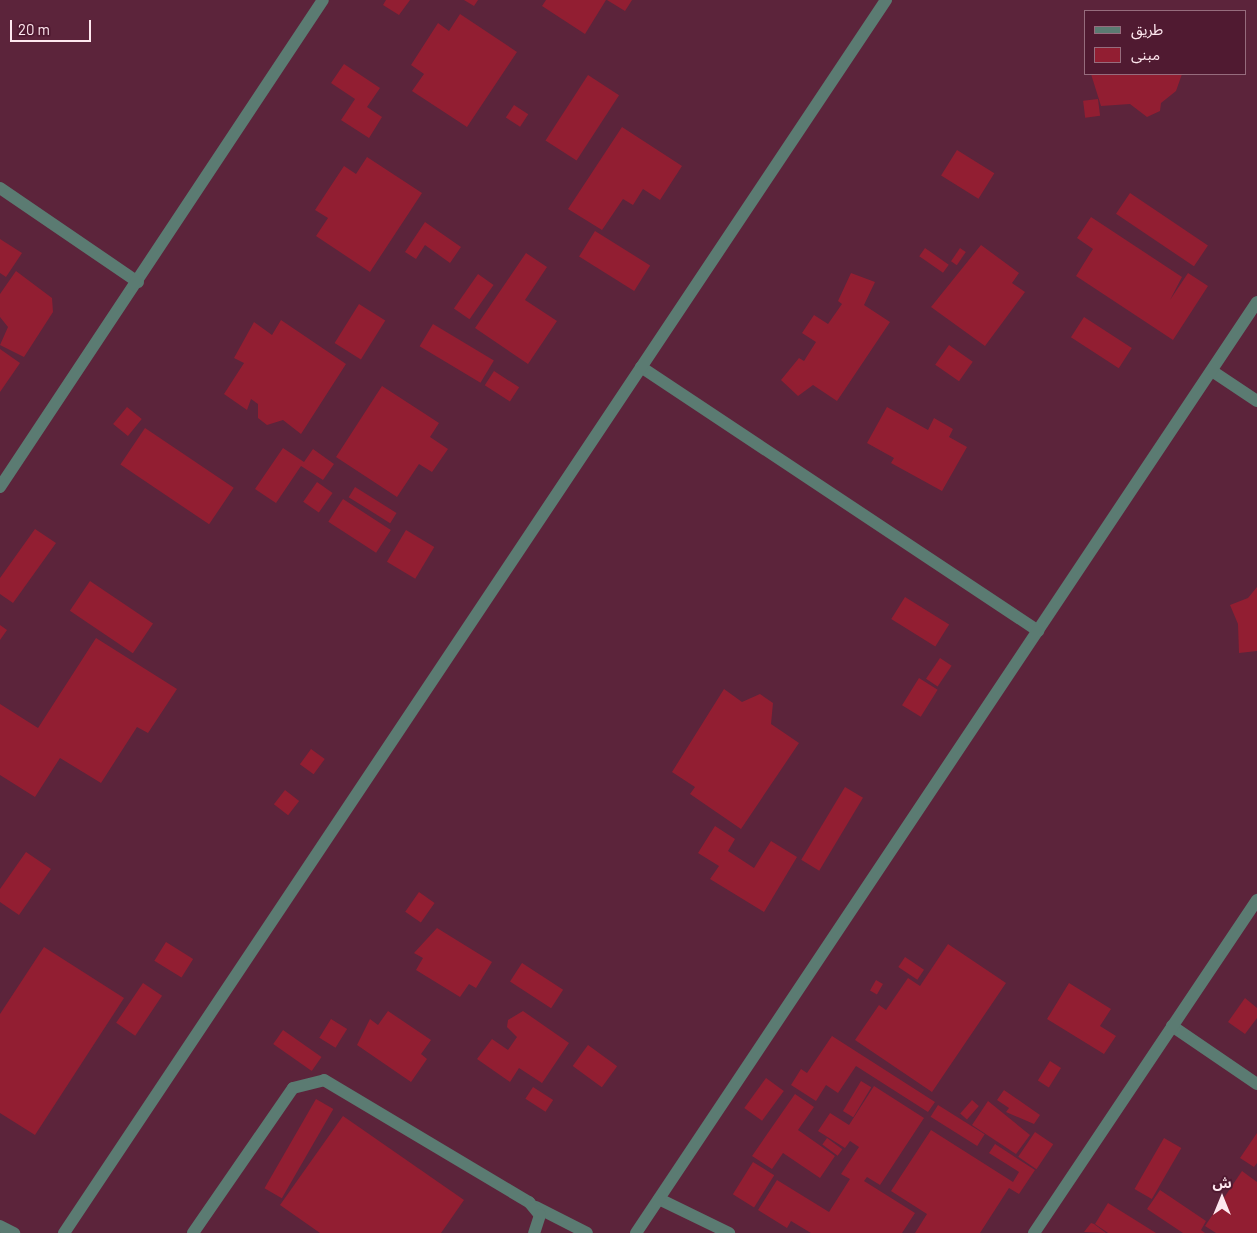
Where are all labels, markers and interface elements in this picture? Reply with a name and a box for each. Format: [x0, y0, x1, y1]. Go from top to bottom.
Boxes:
scale bar [12, 10, 94, 42]
legend [1084, 10, 1247, 75]
text: 20 m [18, 20, 50, 38]
text: طريق [1131, 20, 1163, 38]
text: مبنى [1131, 45, 1160, 63]
north arrow [1197, 1173, 1247, 1223]
text: ش [1212, 1174, 1232, 1191]

